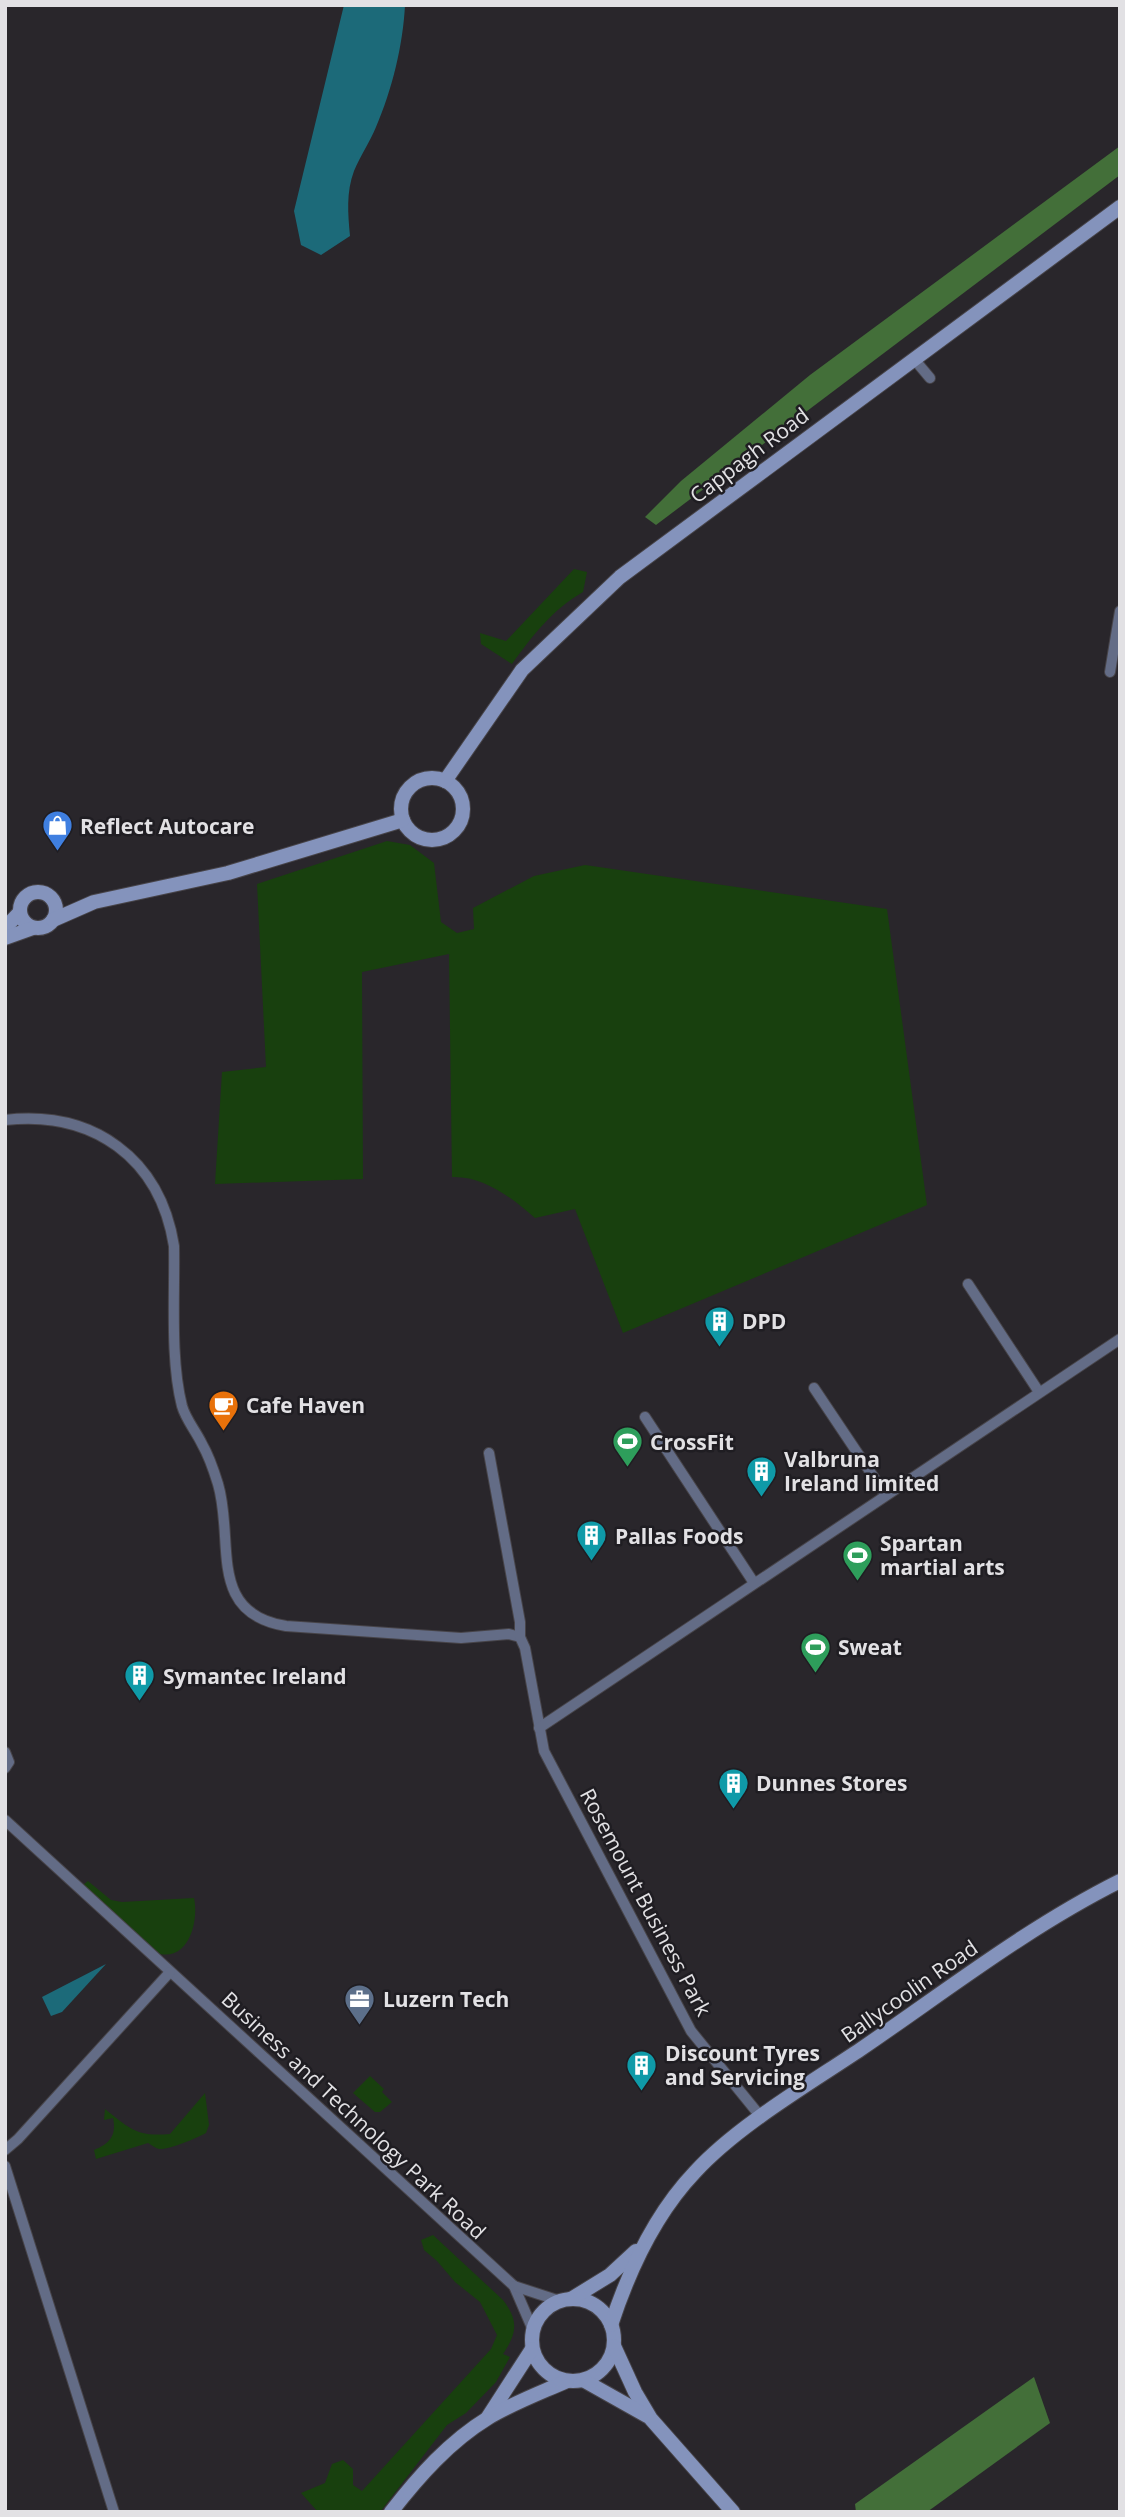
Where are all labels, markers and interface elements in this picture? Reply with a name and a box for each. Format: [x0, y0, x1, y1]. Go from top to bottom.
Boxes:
street label: Cappagh Road [684, 401, 814, 509]
shop icon: Reflect Autocare [40, 809, 74, 853]
place label: Reflect Autocare [80, 812, 254, 840]
building icon: DPD [702, 1304, 736, 1348]
place label: DPD [742, 1307, 786, 1335]
cafe icon: Cafe Haven [206, 1388, 240, 1432]
place label: Cafe Haven [246, 1391, 365, 1419]
sports icon: CrossFit [610, 1425, 644, 1469]
place label: CrossFit [650, 1428, 734, 1456]
place label: Valbruna Ireland limited [784, 1445, 939, 1497]
building icon: Valbruna Ireland limited [744, 1454, 778, 1498]
building icon: Pallas Foods [575, 1519, 609, 1563]
place label: Pallas Foods [615, 1522, 744, 1550]
place label: Spartan martial arts [880, 1529, 1005, 1581]
sports icon: Spartan martial arts [840, 1538, 874, 1582]
sports icon: Sweat [798, 1630, 832, 1674]
place label: Sweat [838, 1633, 902, 1661]
building icon: Symantec Ireland [123, 1659, 157, 1703]
place label: Symantec Ireland [163, 1662, 346, 1690]
building icon: Dunnes Stores [716, 1766, 750, 1810]
place label: Dunnes Stores [756, 1769, 907, 1797]
street label: Rosemount Business Park [574, 1783, 718, 2021]
street label: Ballycoolin Road [835, 1933, 983, 2049]
office icon: Luzern Tech [343, 1982, 377, 2026]
street label: Business and Technology Park Road [216, 1985, 492, 2245]
place label: Luzern Tech [383, 1985, 509, 2013]
place label: Discount Tyres and Servicing [665, 2039, 820, 2091]
building icon: Discount Tyres and Servicing [625, 2048, 659, 2092]

